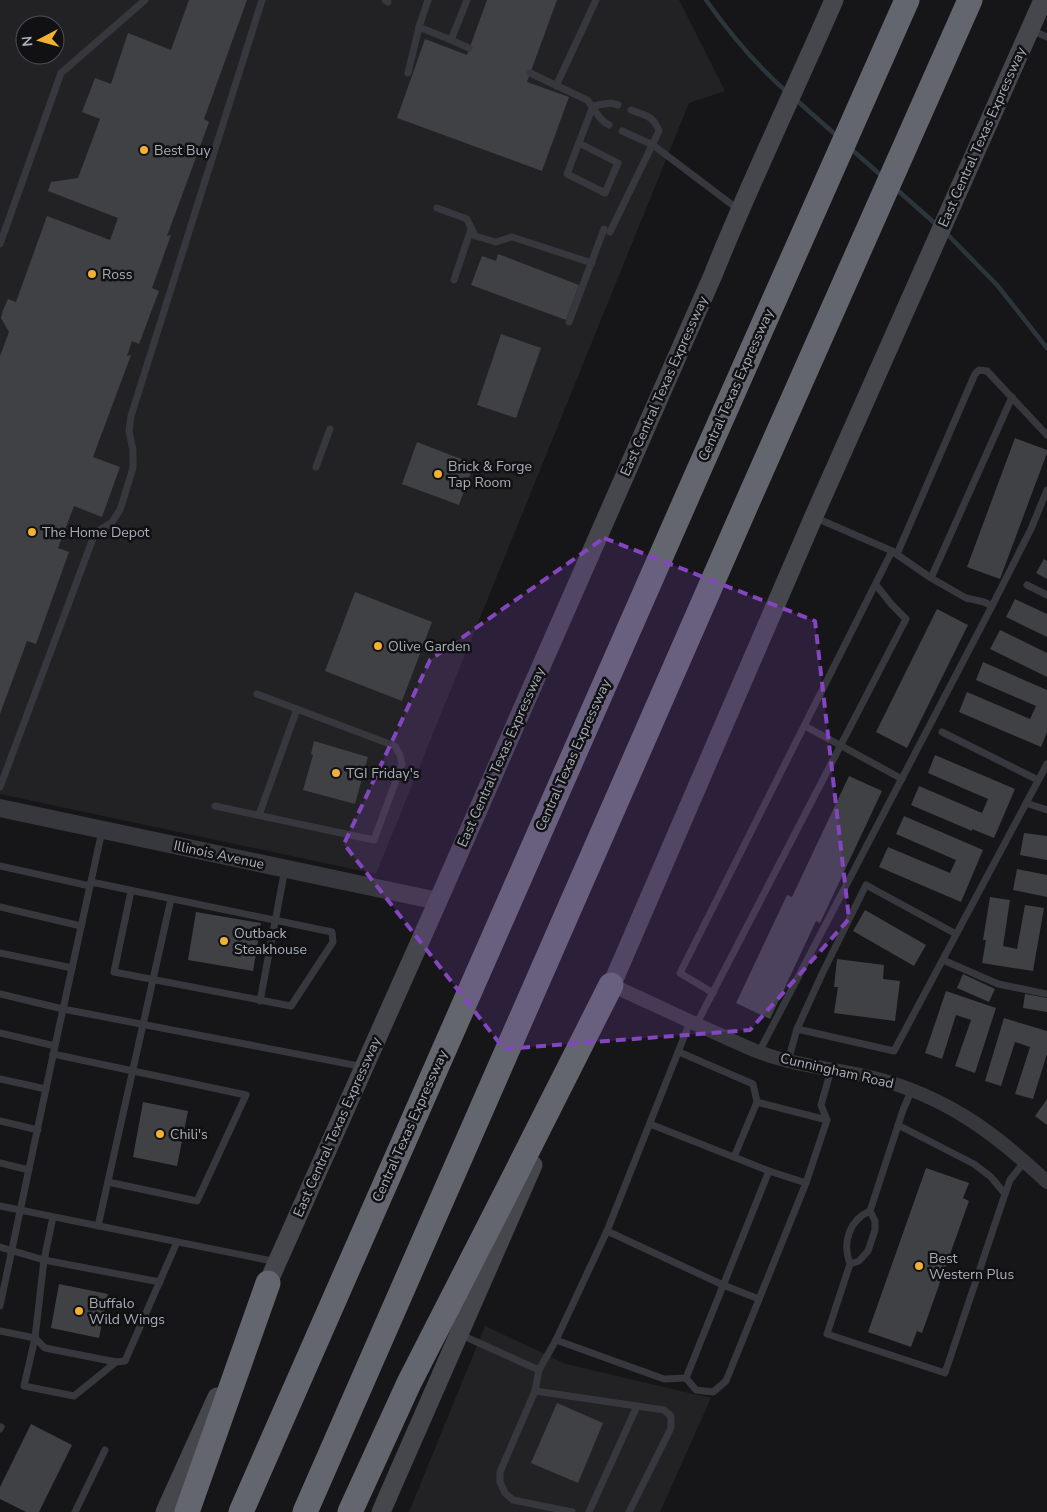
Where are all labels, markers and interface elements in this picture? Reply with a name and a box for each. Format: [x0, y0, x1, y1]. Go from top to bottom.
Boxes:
north arrow [15, 15, 65, 65]
text: N [18, 35, 38, 48]
street label: East Central Texas Expressway [934, 43, 1031, 230]
place label: Best Buy [154, 141, 211, 160]
marker: Best Buy [138, 144, 150, 156]
place label: Ross [102, 265, 133, 284]
marker: Ross [86, 268, 98, 280]
street label: East Central Texas Expressway [616, 292, 713, 479]
street label: Central Texas Expressway [694, 305, 778, 464]
place label: Brick & Forge Tap Room [448, 457, 532, 492]
marker: Brick & Forge Tap Room [432, 468, 444, 480]
place label: The Home Depot [42, 523, 150, 542]
marker: The Home Depot [26, 526, 38, 538]
place label: Olive Garden [388, 637, 470, 656]
marker: Olive Garden [372, 640, 384, 652]
street label: East Central Texas Expressway [453, 663, 550, 850]
street label: Central Texas Expressway [531, 675, 615, 834]
place label: TGI Friday's [346, 764, 420, 783]
marker: TGI Friday's [330, 767, 342, 779]
street label: Illinois Avenue [172, 836, 266, 874]
place label: Outback Steakhouse [234, 924, 307, 959]
marker: Outback Steakhouse [218, 935, 230, 947]
street label: East Central Texas Expressway [289, 1033, 386, 1220]
street label: Central Texas Expressway [368, 1046, 452, 1205]
street label: Cunningham Road [778, 1049, 896, 1093]
place label: Chili's [170, 1125, 208, 1144]
marker: Chili's [154, 1128, 166, 1140]
place label: Best Western Plus [929, 1249, 1014, 1284]
marker: Best Western Plus [913, 1260, 925, 1272]
place label: Buffalo Wild Wings [89, 1294, 165, 1329]
marker: Buffalo Wild Wings [73, 1305, 85, 1317]

